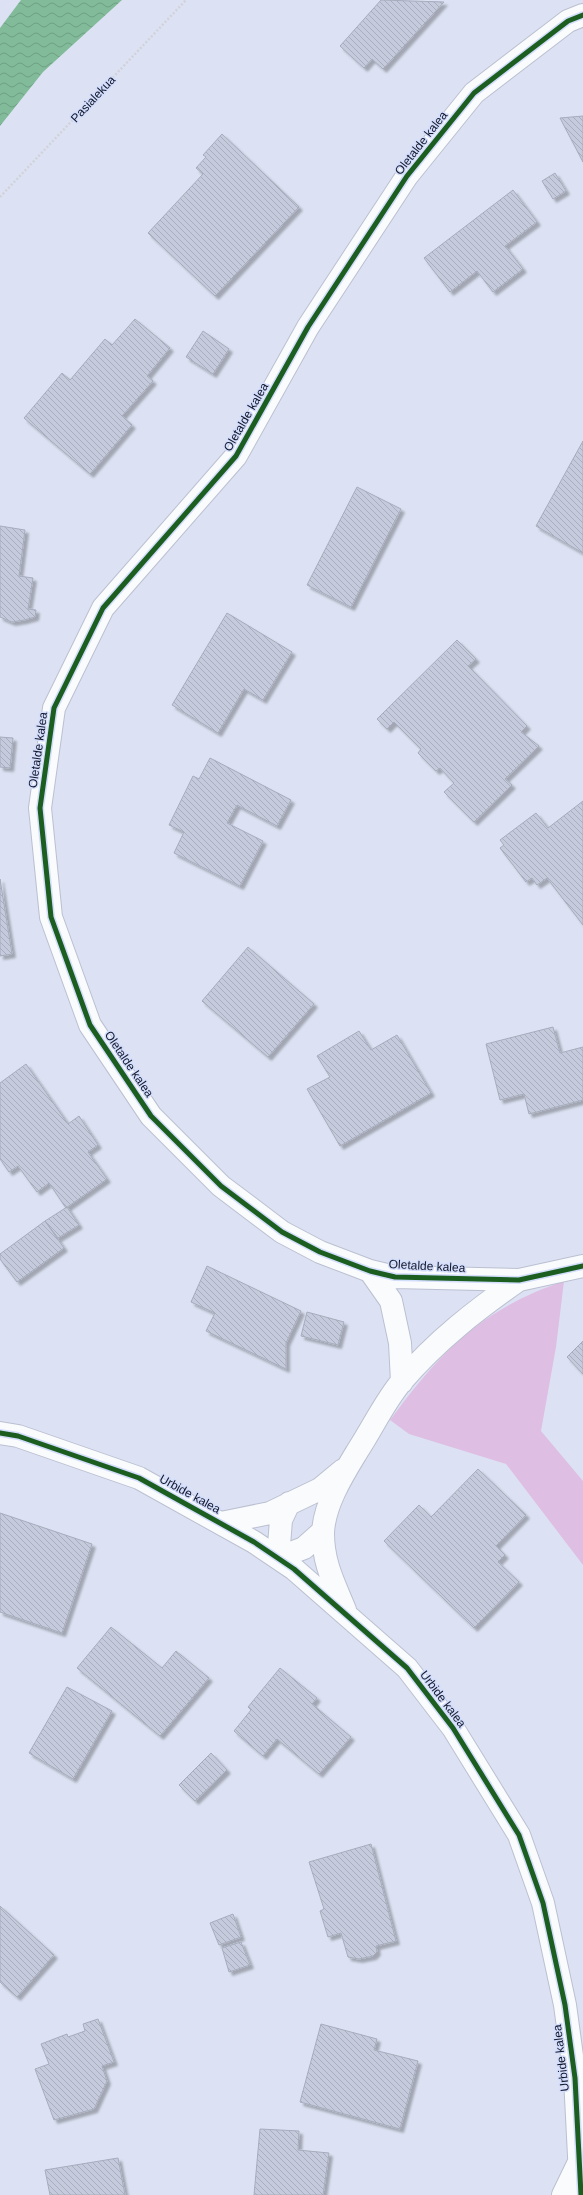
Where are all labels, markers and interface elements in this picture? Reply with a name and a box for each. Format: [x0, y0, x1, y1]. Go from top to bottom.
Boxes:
street label: Pasialekua [68, 73, 118, 125]
street label: Oletalde kalea [392, 108, 450, 178]
street label: Oletalde kalea [221, 380, 271, 454]
street label: Oletalde kalea [26, 711, 50, 789]
street label: Oletalde kalea [102, 1028, 156, 1100]
street label: Oletalde kalea [388, 1257, 466, 1275]
street label: Urbide kalea [157, 1472, 223, 1517]
street label: Urbide kalea [417, 1668, 469, 1730]
street label: Urbide kalea [550, 2023, 572, 2092]

